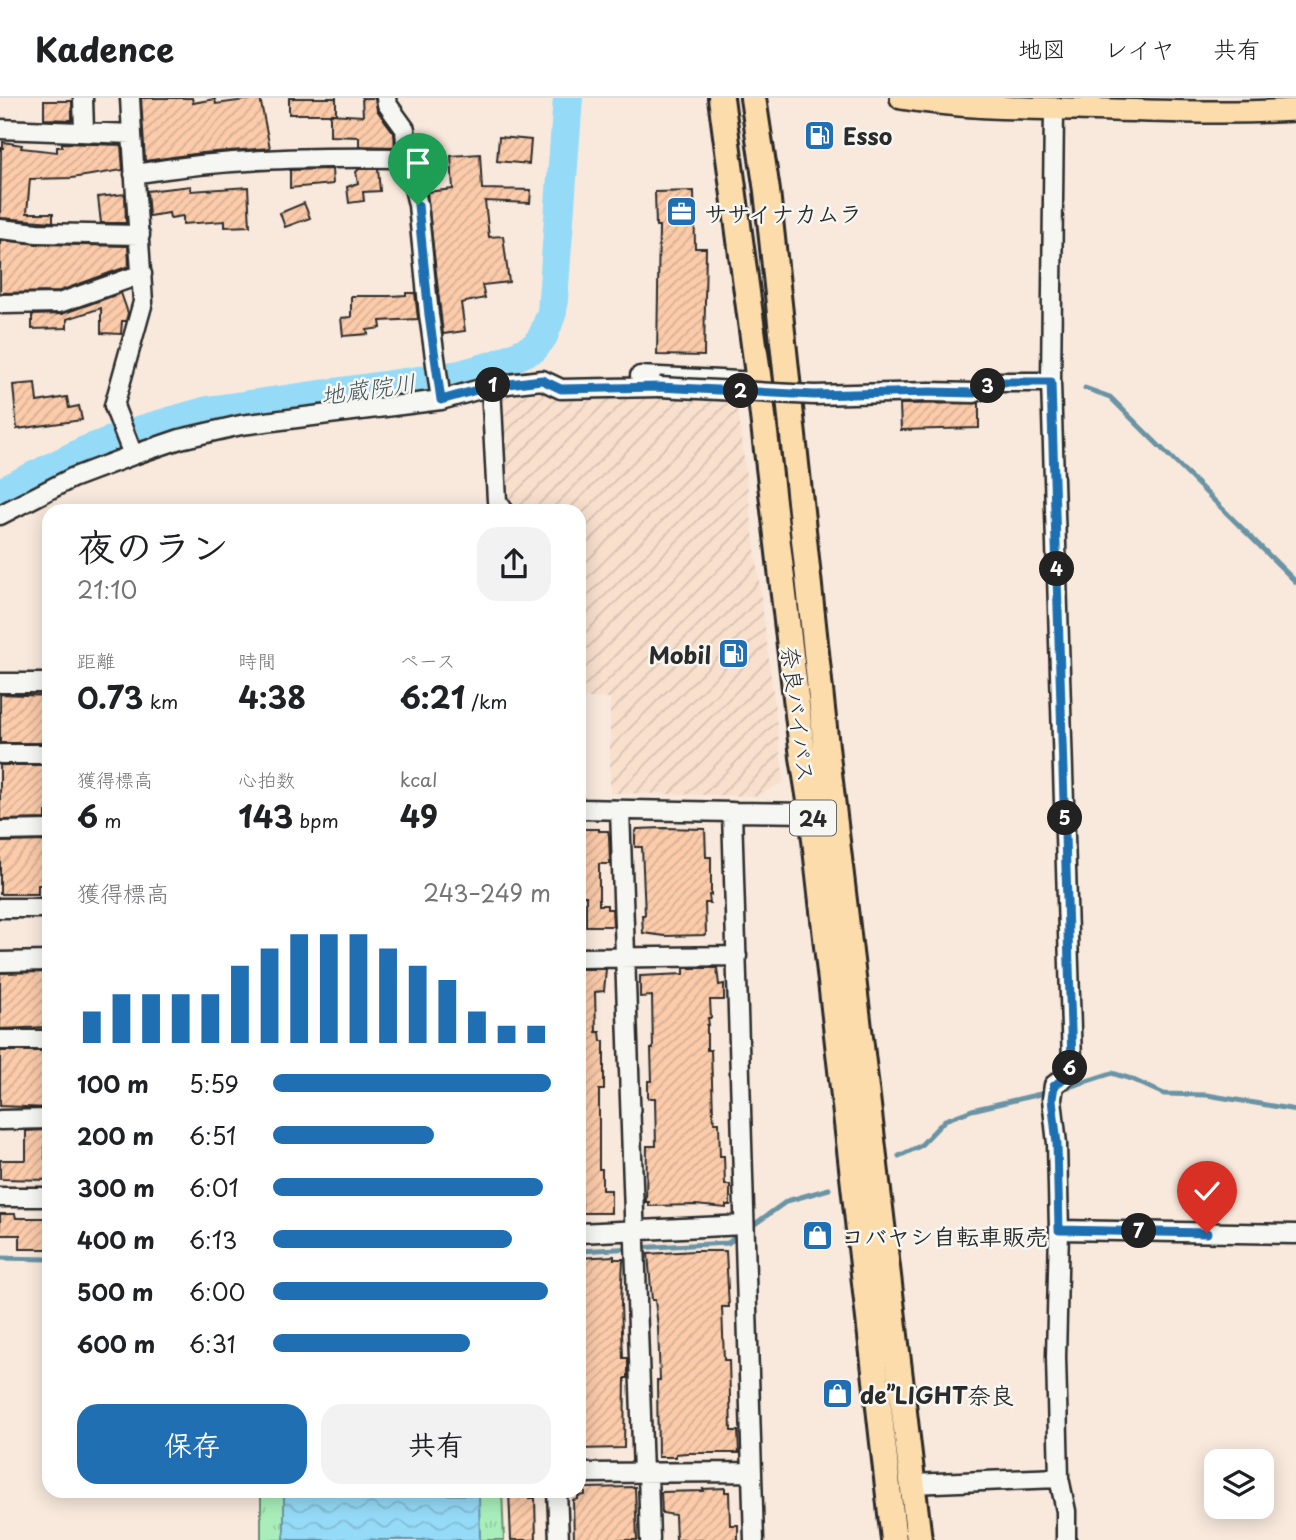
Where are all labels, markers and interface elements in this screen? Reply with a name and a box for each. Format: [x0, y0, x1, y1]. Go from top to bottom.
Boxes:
text: Kadence [35, 23, 174, 73]
text: 地図 [1018, 30, 1066, 66]
text: レイヤ [1104, 30, 1175, 66]
text: 共有 [1213, 30, 1261, 66]
fuel station icon: Esso [803, 118, 837, 152]
place label: Esso [843, 118, 892, 153]
pin [388, 133, 448, 205]
icon: arrive [399, 144, 437, 182]
office icon: ササイナカムラ [664, 195, 698, 229]
place label: ササイナカムラ [704, 195, 862, 230]
water label: 地蔵院川 [318, 363, 418, 413]
pin: 1 [476, 368, 510, 402]
pin: 3 [970, 368, 1006, 404]
text: 1 [488, 370, 497, 398]
text: 3 [981, 371, 994, 399]
pin: 2 [724, 374, 758, 408]
text: 2 [734, 376, 747, 404]
text: 夜のラン [77, 517, 229, 574]
button: share [477, 527, 551, 601]
pin: 4 [1040, 552, 1074, 587]
text: 4 [1050, 554, 1063, 582]
text: 21:10 [77, 572, 137, 607]
place label: Mobil [649, 637, 711, 672]
fuel station icon: Mobil [717, 637, 751, 671]
street label: 奈良バイパス [773, 644, 825, 784]
text: 距離 [77, 646, 115, 674]
text: 時間 [238, 646, 276, 674]
text: ペース [400, 646, 456, 674]
text: 0.73 [77, 674, 143, 719]
text: 4:38 [238, 674, 306, 719]
text: 6:21 [400, 674, 465, 719]
text: km [143, 687, 178, 715]
text: /km [465, 687, 508, 715]
text: 獲得標高 [77, 765, 153, 793]
text: 心拍数 [238, 765, 295, 793]
text: kcal [400, 765, 438, 793]
text: 6 [77, 793, 98, 838]
text: 143 [238, 793, 293, 838]
text: 49 [400, 793, 438, 838]
road number: 24 [790, 800, 836, 836]
pin: 5 [1048, 800, 1082, 836]
text: 5 [1058, 803, 1071, 831]
text: m [98, 806, 122, 834]
text: bpm [293, 806, 339, 834]
text: 獲得標高 [77, 875, 169, 910]
text: 243–249 m [423, 875, 551, 910]
pin: 6 [1052, 1051, 1088, 1086]
text: 6 [1063, 1053, 1076, 1081]
text: 100 m [77, 1066, 149, 1101]
text: 5:59 [189, 1066, 239, 1101]
text: 200 m [77, 1118, 154, 1153]
text: 6:51 [189, 1118, 236, 1153]
pin [1177, 1161, 1237, 1233]
text: 300 m [77, 1170, 155, 1205]
text: 6:01 [189, 1170, 239, 1205]
icon: check [1188, 1172, 1226, 1210]
pin: 7 [1122, 1214, 1156, 1248]
text: 7 [1133, 1216, 1144, 1244]
shop icon: コバヤシ自転車販売 [801, 1218, 835, 1252]
place label: コバヤシ自転車販売 [841, 1218, 1048, 1253]
text: 400 m [77, 1222, 155, 1257]
text: 6:13 [189, 1222, 237, 1257]
text: 500 m [77, 1274, 154, 1309]
text: 6:00 [189, 1274, 245, 1309]
text: 600 m [77, 1326, 155, 1361]
text: 6:31 [189, 1326, 236, 1361]
shop icon: de”LIGHT奈良 [820, 1377, 854, 1411]
place label: de”LIGHT奈良 [860, 1377, 1013, 1412]
button: 保存 [77, 1404, 307, 1484]
button: 共有 [321, 1404, 551, 1484]
map controls [1204, 1449, 1274, 1519]
button: layers [1204, 1449, 1274, 1519]

